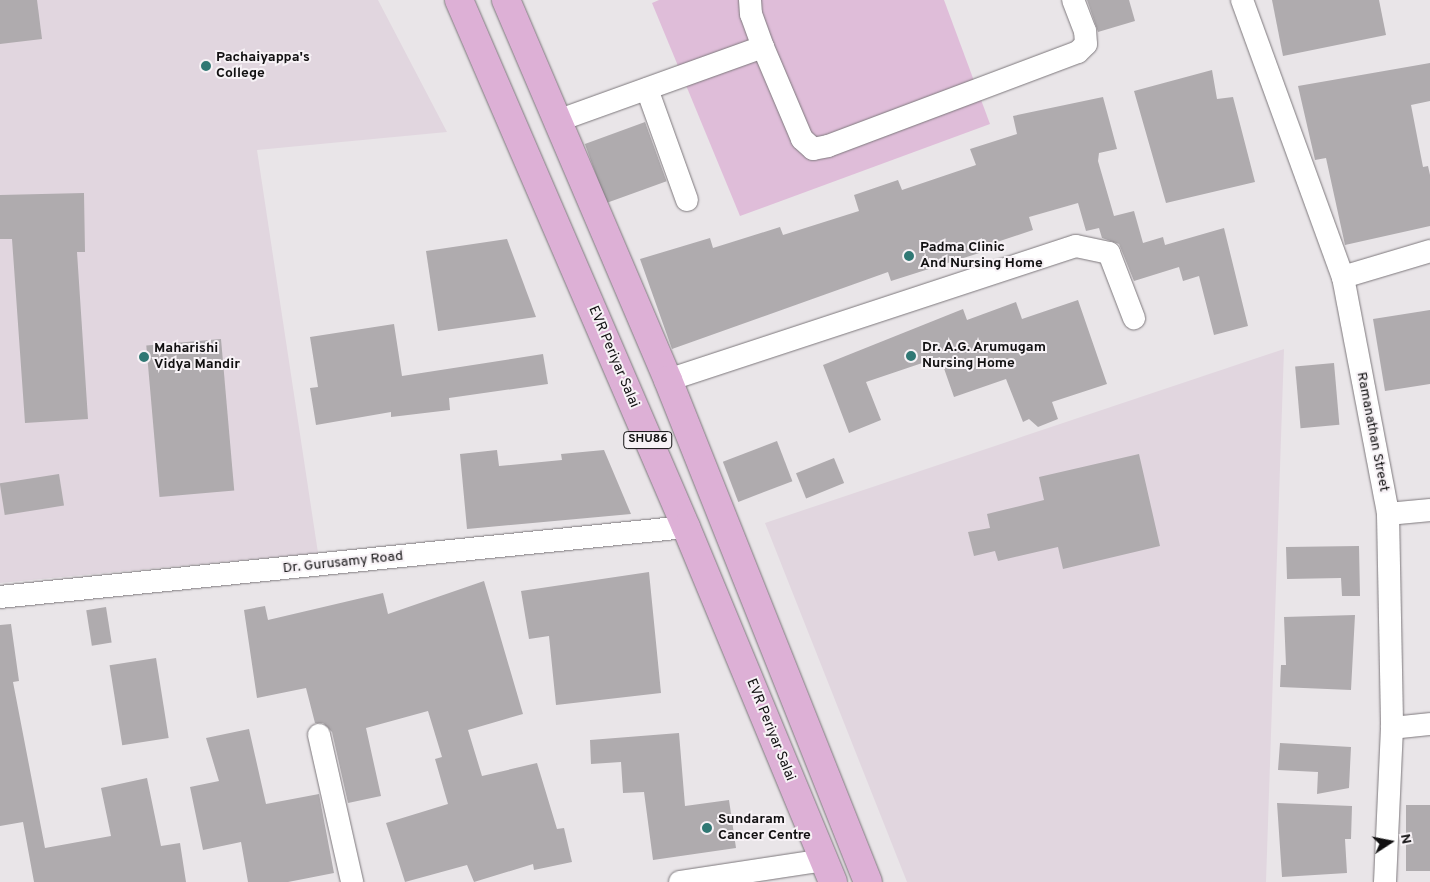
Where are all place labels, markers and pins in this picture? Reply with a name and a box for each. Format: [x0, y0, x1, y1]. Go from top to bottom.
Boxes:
place label: Pachaiyappa's College [216, 50, 310, 82]
marker: Pachaiyappa's College [200, 60, 212, 72]
place label: Padma Clinic And Nursing Home [920, 240, 1043, 272]
marker: Padma Clinic And Nursing Home [902, 249, 916, 263]
place label: Dr. A.G. Arumugam Nursing Home [922, 340, 1047, 372]
place label: Maharishi Vidya Mandir [154, 341, 240, 374]
marker: Dr. A.G. Arumugam Nursing Home [904, 349, 918, 363]
marker: Maharishi Vidya Mandir [138, 351, 150, 363]
place label: Sundaram Cancer Centre [718, 812, 811, 844]
marker: Sundaram Cancer Centre [700, 821, 714, 835]

